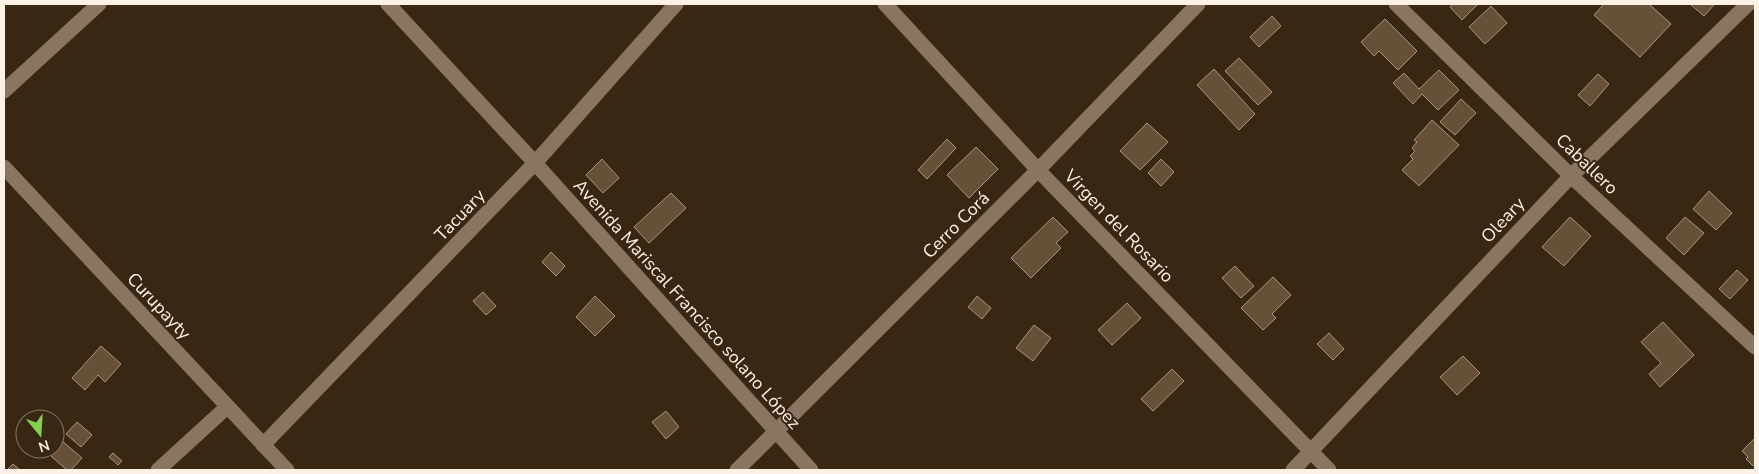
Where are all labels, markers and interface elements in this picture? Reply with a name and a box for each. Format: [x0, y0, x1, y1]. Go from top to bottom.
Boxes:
street label: Caballero [1551, 128, 1623, 200]
street label: Virgen del Rosario [1058, 164, 1179, 288]
street label: Avenida Mariscal Francisco solano López [568, 174, 806, 434]
street label: Tacuary [429, 183, 491, 246]
street label: Cerro Corá [917, 186, 995, 264]
street label: Oleary [1476, 191, 1531, 248]
street label: Curupayty [122, 267, 197, 345]
north arrow [15, 409, 65, 459]
text: N [36, 435, 52, 457]

